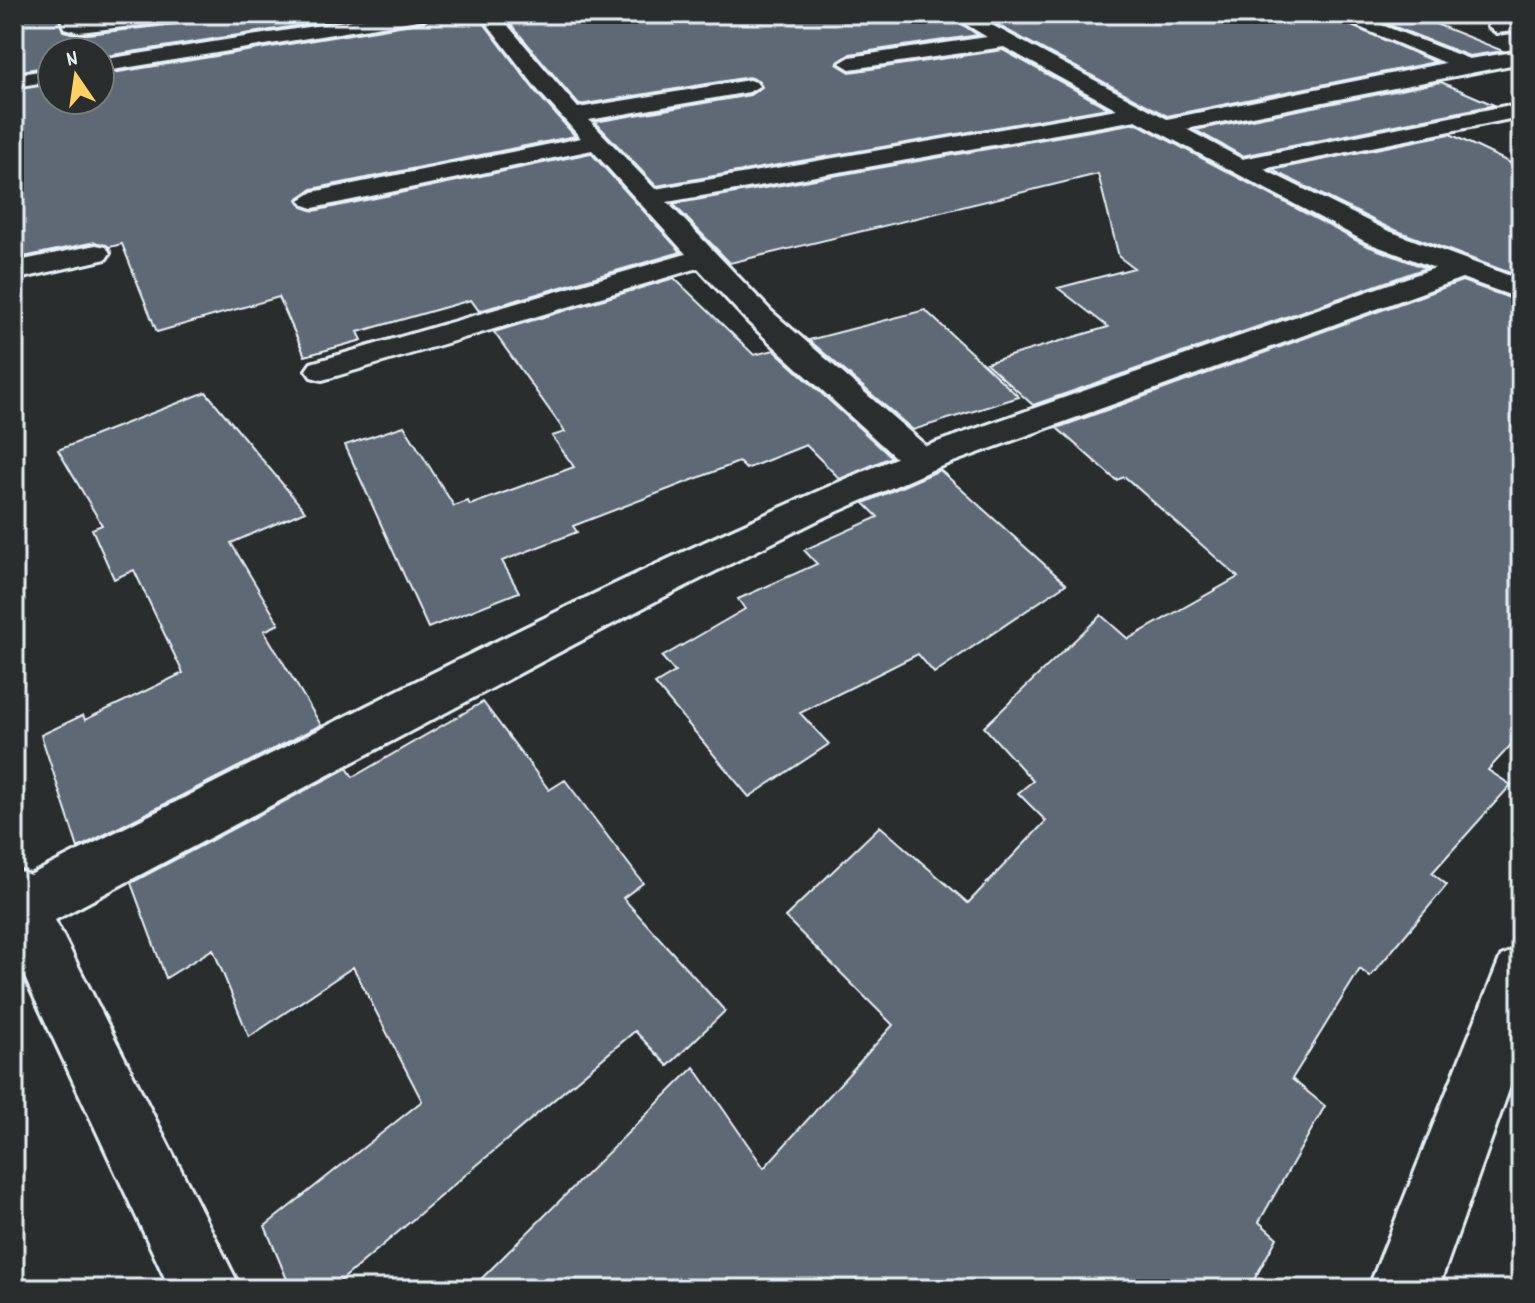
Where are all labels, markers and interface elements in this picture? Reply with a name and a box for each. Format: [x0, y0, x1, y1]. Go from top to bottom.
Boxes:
north arrow [36, 36, 116, 116]
text: N [64, 44, 81, 76]

